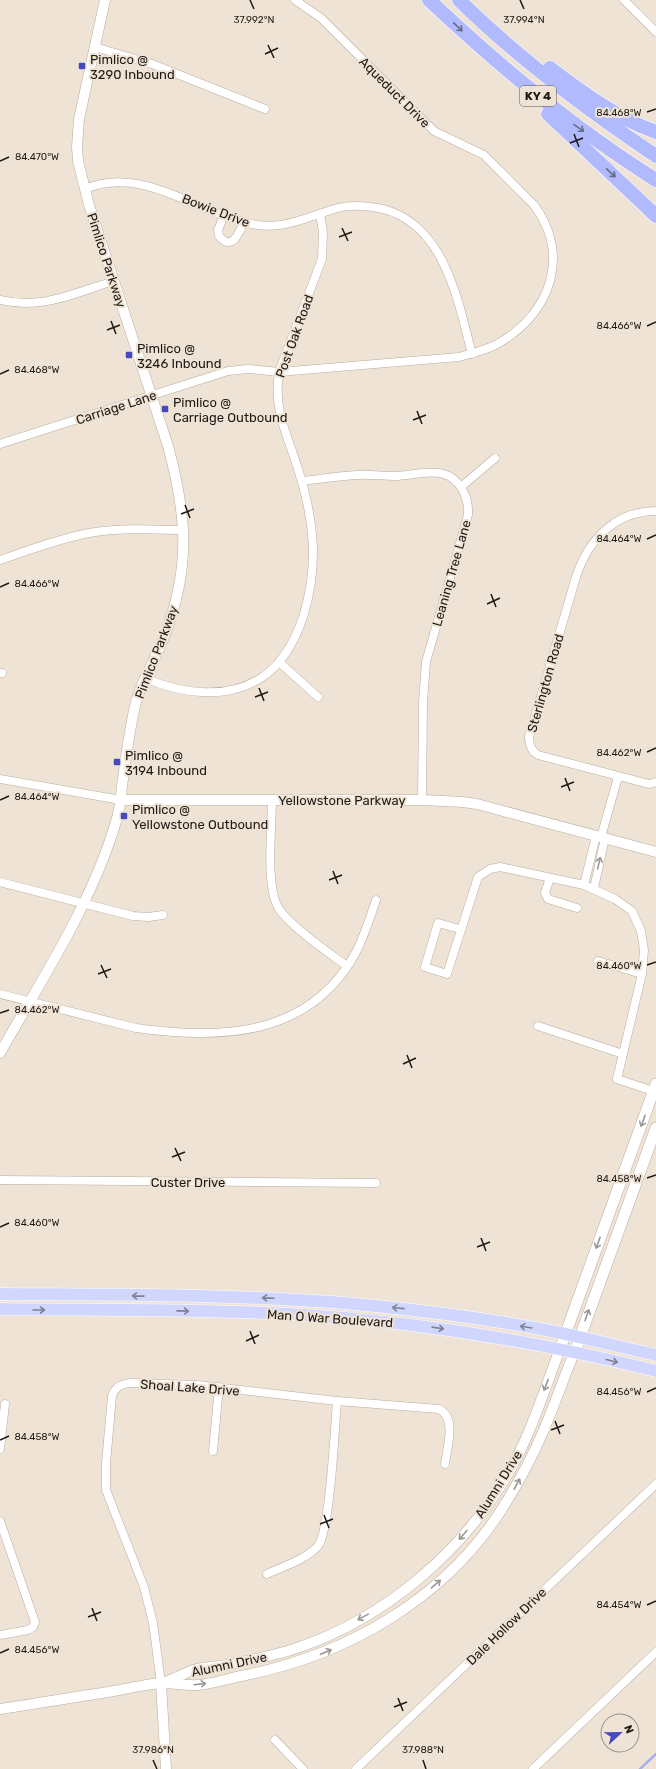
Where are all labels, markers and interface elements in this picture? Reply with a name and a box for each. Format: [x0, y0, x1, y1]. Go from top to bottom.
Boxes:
text: 37.992°N [233, 14, 275, 26]
text: 37.994°N [503, 14, 545, 26]
one-way arrow [453, 22, 463, 32]
place label: Pimlico @ 3290 Inbound [90, 52, 175, 82]
street label: Aqueduct Drive [356, 54, 433, 131]
marker: Pimlico @ 3290 Inbound [77, 61, 87, 71]
road number: KY 4 [520, 86, 556, 106]
text: 84.468°W [596, 107, 642, 119]
one-way arrow [573, 124, 584, 132]
text: 84.470°W [15, 151, 59, 163]
one-way arrow [606, 168, 616, 178]
street label: Bowie Drive [180, 191, 252, 230]
street label: Pimlico Parkway [84, 211, 129, 309]
street label: Post Oak Road [273, 293, 316, 380]
text: 84.466°W [597, 320, 641, 332]
place label: Pimlico @ 3246 Inbound [137, 341, 221, 371]
marker: Pimlico @ 3246 Inbound [124, 350, 134, 360]
text: 84.468°W [14, 364, 60, 376]
street label: Carriage Lane [74, 387, 159, 429]
place label: Pimlico @ Carriage Outbound [173, 395, 288, 426]
marker: Pimlico @ Carriage Outbound [160, 404, 170, 414]
street label: Leaning Tree Lane [429, 518, 475, 628]
text: 84.464°W [596, 533, 642, 545]
text: 84.466°W [15, 578, 59, 590]
street label: Pimlico Parkway [132, 603, 181, 701]
street label: Sterlington Road [524, 632, 568, 734]
text: 84.462°W [597, 747, 641, 759]
place label: Pimlico @ 3194 Inbound [125, 748, 207, 778]
marker: Pimlico @ 3194 Inbound [112, 757, 122, 767]
text: 84.464°W [14, 791, 60, 803]
street label: Yellowstone Parkway [278, 793, 406, 808]
place label: Pimlico @ Yellowstone Outbound [132, 802, 268, 832]
marker: Pimlico @ Yellowstone Outbound [119, 811, 129, 821]
one-way arrow [596, 857, 604, 870]
text: 84.460°W [596, 960, 642, 972]
text: 84.462°W [15, 1004, 59, 1016]
one-way arrow [638, 1114, 646, 1126]
text: 84.458°W [596, 1173, 642, 1185]
street label: Custer Drive [151, 1175, 225, 1190]
text: 84.460°W [14, 1217, 60, 1229]
one-way arrow [594, 1237, 602, 1249]
one-way arrow [132, 1292, 145, 1300]
one-way arrow [262, 1295, 275, 1302]
one-way arrow [392, 1305, 405, 1312]
one-way arrow [32, 1306, 45, 1314]
one-way arrow [176, 1307, 189, 1315]
street label: Man O War Boulevard [266, 1307, 393, 1330]
one-way arrow [584, 1309, 592, 1321]
one-way arrow [520, 1323, 533, 1331]
one-way arrow [431, 1324, 444, 1332]
one-way arrow [606, 1357, 619, 1365]
street label: Shoal Lake Drive [140, 1377, 240, 1398]
one-way arrow [541, 1379, 549, 1391]
text: 84.456°W [597, 1386, 641, 1398]
text: 84.458°W [14, 1431, 60, 1443]
street label: Alumni Drive [472, 1448, 525, 1521]
one-way arrow [514, 1478, 522, 1490]
one-way arrow [459, 1530, 468, 1540]
one-way arrow [430, 1580, 440, 1589]
street label: Dale Hollow Drive [463, 1585, 549, 1668]
text: 84.454°W [596, 1599, 642, 1611]
one-way arrow [357, 1614, 369, 1621]
text: 84.456°W [15, 1644, 59, 1656]
one-way arrow [319, 1648, 331, 1656]
street label: Alumni Drive [190, 1649, 268, 1680]
one-way arrow [193, 1680, 206, 1688]
north arrow [600, 1713, 640, 1753]
text: N [621, 1723, 636, 1736]
text: 37.986°N [132, 1744, 174, 1756]
text: 37.988°N [402, 1744, 444, 1756]

